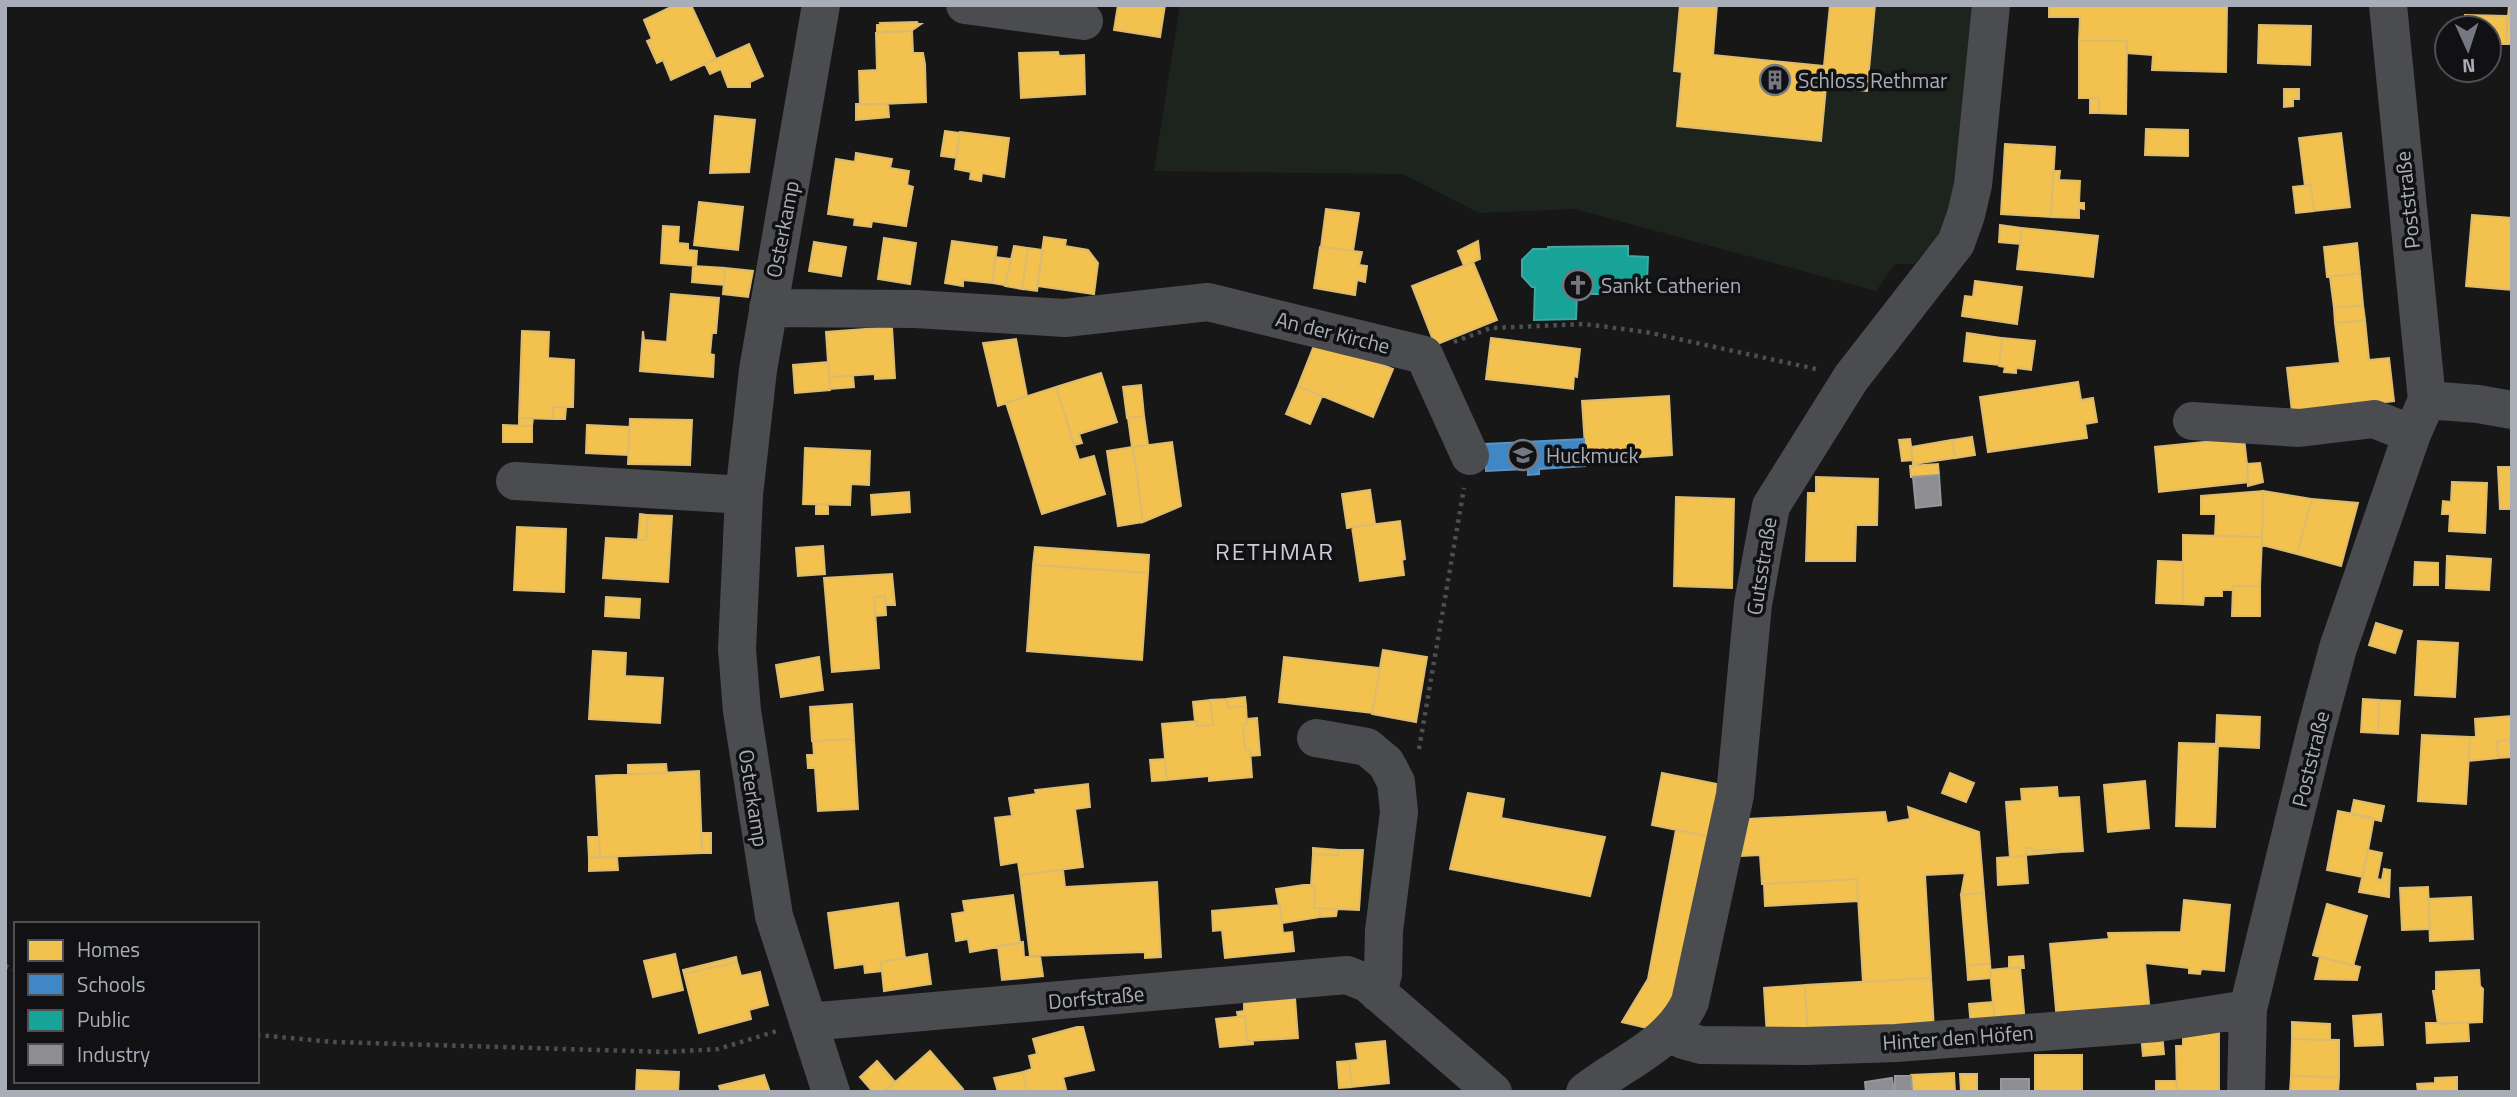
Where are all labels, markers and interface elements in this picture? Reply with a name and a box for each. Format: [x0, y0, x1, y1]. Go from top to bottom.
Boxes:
north arrow [2433, 14, 2503, 84]
text: N [2462, 52, 2476, 81]
building icon: Schloss Rethmar [1758, 63, 1792, 97]
place label: Schloss Rethmar [1798, 64, 1947, 96]
street label: Poststraße [2386, 150, 2428, 250]
street label: Osterkamp [757, 178, 807, 280]
church icon: Sankt Catherien [1561, 268, 1595, 302]
place label: Sankt Catherien [1601, 269, 1741, 301]
street label: An der Kirche [1273, 302, 1393, 362]
school or university icon: Huckmuck [1506, 438, 1540, 472]
place label: Huckmuck [1546, 439, 1638, 471]
street label: Gutsstraße [1737, 515, 1785, 617]
district label: RETHMAR [1215, 533, 1335, 569]
street label: Poststraße [2283, 707, 2337, 811]
street label: Osterkamp [731, 747, 777, 849]
legend [14, 922, 259, 1083]
text: Homes [77, 933, 140, 965]
text: Schools [77, 968, 146, 1000]
street label: Dorfstraße [1047, 977, 1145, 1017]
text: Public [77, 1003, 130, 1035]
street label: Hinter den Höfen [1881, 1016, 2035, 1058]
text: Industry [77, 1038, 150, 1070]

